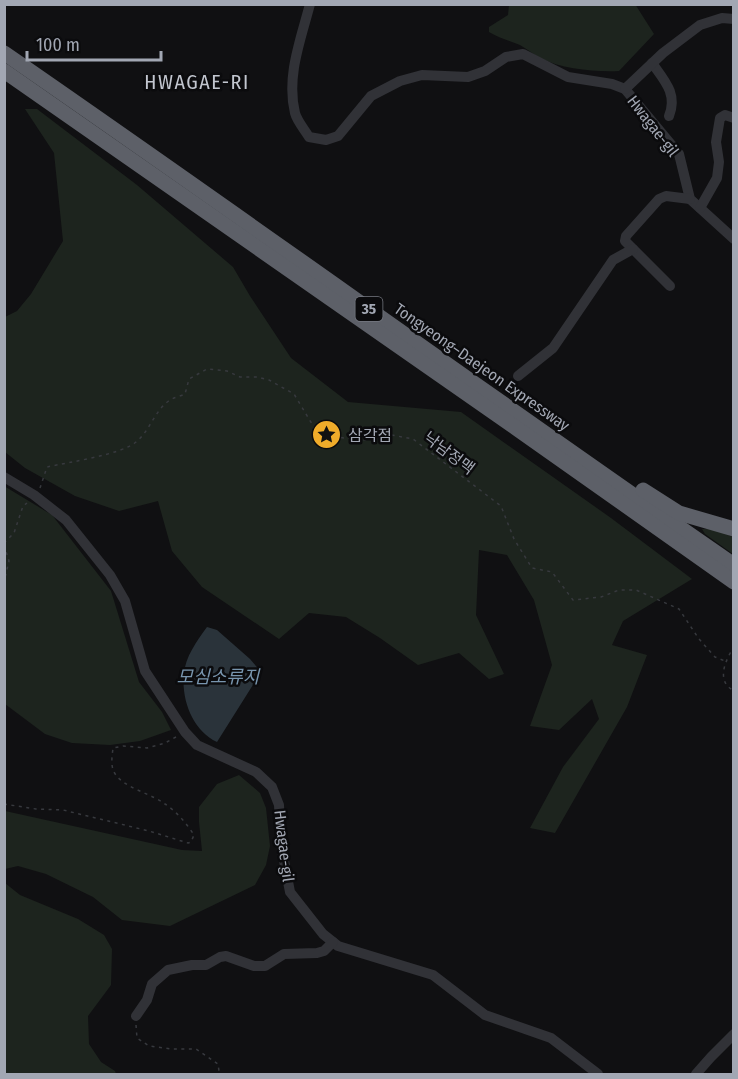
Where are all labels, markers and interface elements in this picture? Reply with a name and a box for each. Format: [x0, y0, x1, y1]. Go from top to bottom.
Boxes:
scale bar [27, 24, 160, 62]
text: 100 m [36, 34, 80, 56]
district label: HWAGAE-RI [144, 70, 250, 94]
street label: Hwagae-gil [623, 92, 683, 160]
road number: 35 [356, 297, 382, 321]
street label: Tongyeong–Daejeon Expressway [391, 299, 574, 435]
place icon: 삼각점 [311, 419, 343, 451]
place label: 삼각점 [348, 426, 392, 445]
street label: 낙남정맥 [420, 428, 478, 478]
water label: 모심소류지 [177, 666, 261, 688]
street label: Hwagae-gil [270, 809, 298, 883]

